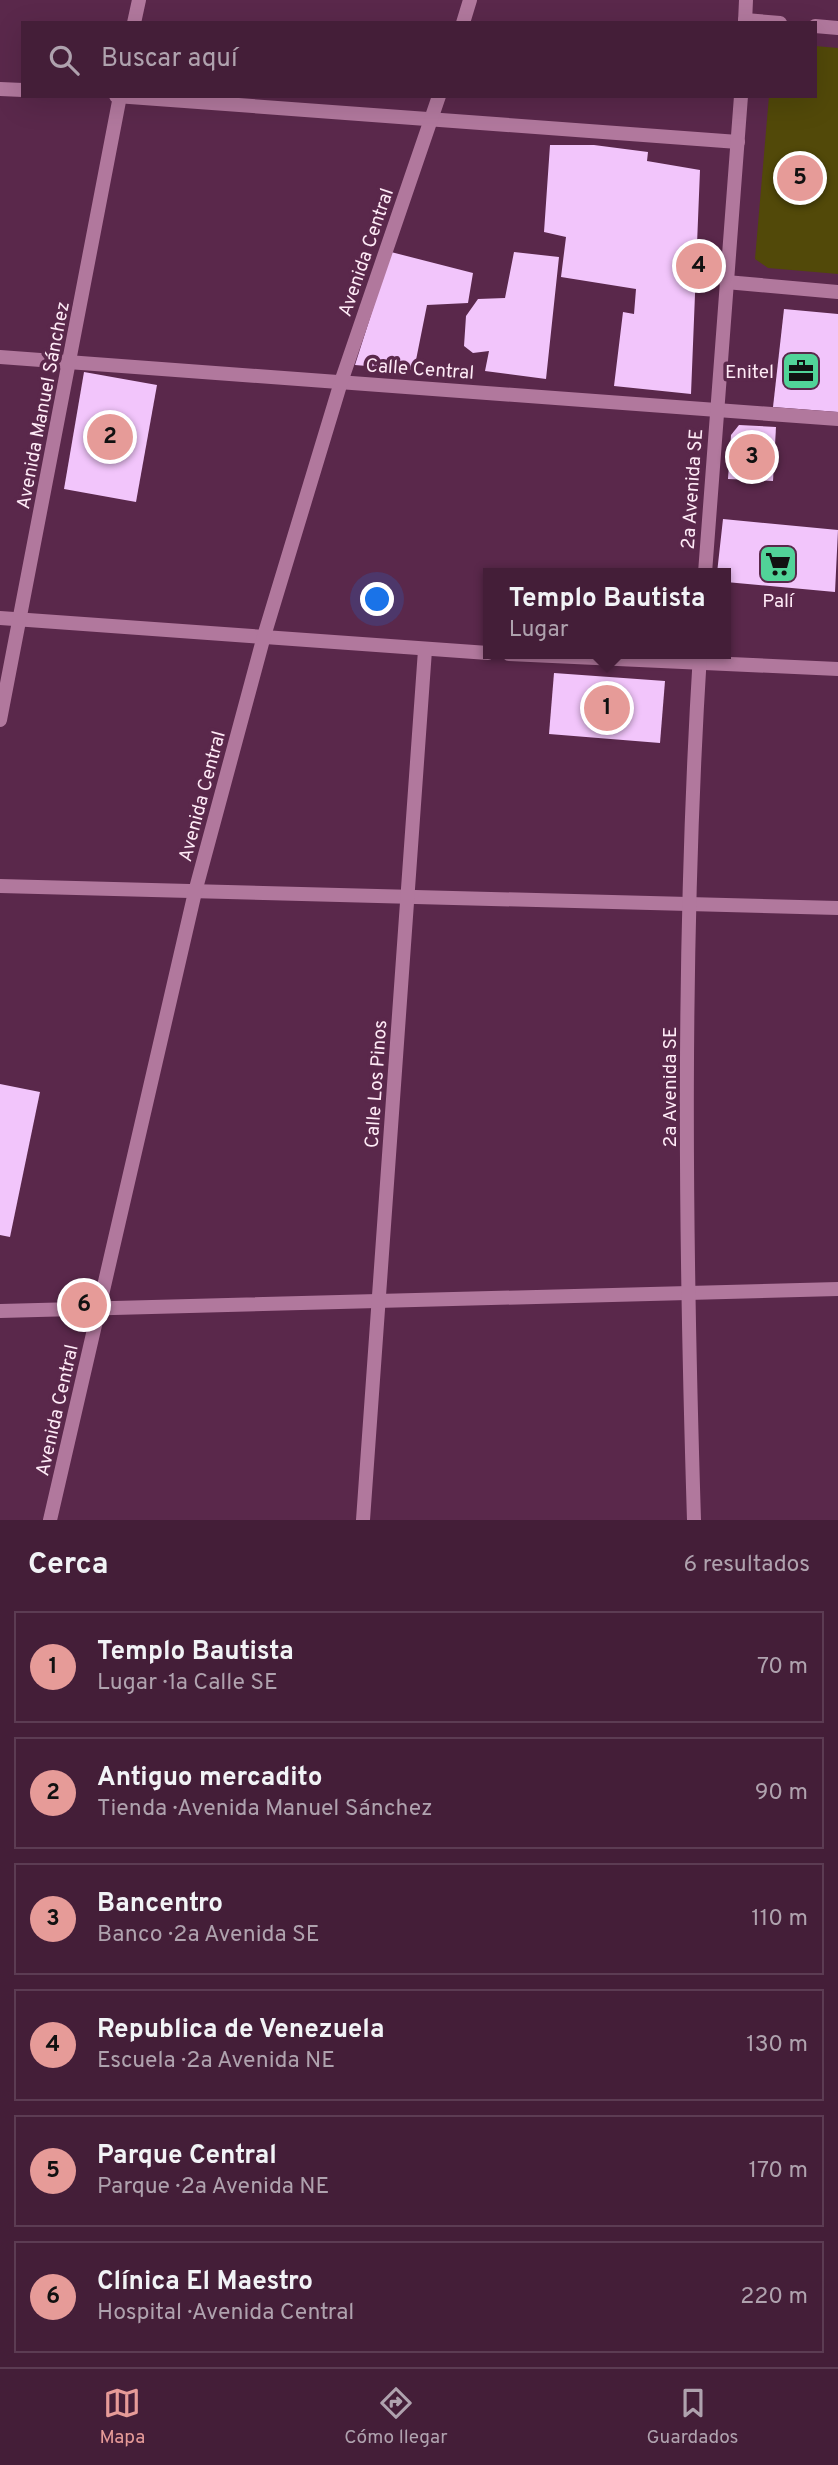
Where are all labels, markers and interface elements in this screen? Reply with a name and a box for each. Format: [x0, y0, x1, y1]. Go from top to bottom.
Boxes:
search box [21, 21, 817, 98]
icon: search [45, 41, 83, 79]
text: Buscar aquí [101, 43, 238, 76]
pin: 5 [777, 152, 823, 204]
street label: Avenida Central [334, 185, 400, 320]
pin: 4 [676, 240, 722, 292]
street label: Avenida Manuel Sánchez [12, 300, 76, 511]
office icon: Enitel [780, 350, 822, 392]
street label: Calle Central [365, 354, 475, 386]
place label: Enitel [725, 361, 774, 385]
pin: 2 [87, 411, 133, 463]
street label: 2a Avenida SE [677, 428, 709, 550]
pin: 3 [729, 431, 775, 483]
supermarket icon: Palí [757, 543, 799, 585]
popup [483, 568, 731, 659]
your location [360, 582, 394, 616]
text: Templo Bautista [509, 583, 705, 616]
place label: Palí [762, 590, 796, 614]
text: Lugar [509, 616, 569, 645]
pin: 1 [584, 682, 630, 734]
street label: Avenida Central [174, 729, 232, 864]
street label: Calle Los Pinos [361, 1019, 393, 1149]
street label: 2a Avenida SE [659, 1027, 683, 1147]
pin: 6 [61, 1279, 107, 1331]
street label: Avenida Central [31, 1342, 85, 1479]
text: Cerca [28, 1547, 108, 1584]
text: 6 resultados [684, 1551, 810, 1580]
text: Templo Bautista [97, 1636, 294, 1669]
text: 1 [48, 1653, 58, 1682]
text: 70 m [757, 1653, 808, 1682]
text: Lugar · 1a Calle SE [97, 1669, 278, 1698]
text: Antiguo mercadito [97, 1762, 322, 1795]
text: 2 [46, 1779, 60, 1808]
text: 90 m [755, 1779, 808, 1808]
text: Tienda · Avenida Manuel Sánchez [97, 1795, 433, 1824]
text: Bancentro [97, 1888, 223, 1921]
text: 3 [46, 1905, 60, 1934]
text: 110 m [751, 1905, 808, 1934]
text: Banco · 2a Avenida SE [97, 1921, 319, 1950]
text: Republica de Venezuela [97, 2014, 384, 2047]
text: 4 [46, 2031, 60, 2060]
text: 130 m [746, 2031, 808, 2060]
text: Escuela · 2a Avenida NE [97, 2047, 335, 2076]
text: Parque Central [97, 2140, 277, 2173]
text: 5 [46, 2157, 60, 2186]
text: 170 m [749, 2157, 808, 2186]
text: Parque · 2a Avenida NE [97, 2173, 329, 2202]
text: Clínica El Maestro [97, 2266, 313, 2299]
text: 6 [46, 2283, 60, 2312]
text: 220 m [740, 2283, 808, 2312]
text: Hospital · Avenida Central [97, 2299, 354, 2328]
tab: Mapa [99, 2384, 145, 2450]
tab: Cómo llegar [344, 2384, 448, 2450]
tab: Guardados [647, 2384, 739, 2450]

